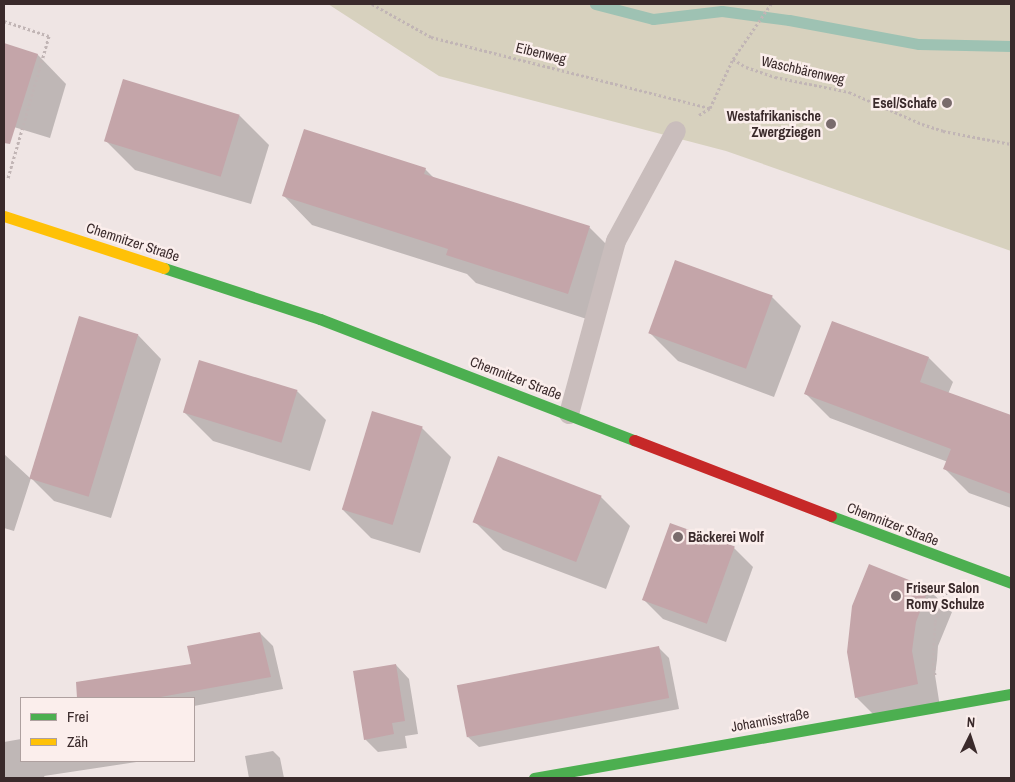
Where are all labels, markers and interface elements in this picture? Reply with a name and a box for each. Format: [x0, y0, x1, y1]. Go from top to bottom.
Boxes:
street label: Eibenweg [514, 39, 568, 67]
street label: Waschbärenweg [760, 52, 846, 88]
place label: Esel/Schafe [873, 95, 937, 111]
marker: Esel/Schafe [941, 97, 953, 109]
place label: Westafrikanische Zwergziegen [727, 108, 821, 140]
marker: Westafrikanische Zwergziegen [825, 118, 837, 130]
street label: Chemnitzer Straße [84, 219, 182, 265]
street label: Chemnitzer Straße [468, 353, 564, 403]
street label: Chemnitzer Straße [845, 499, 941, 549]
place label: Bäckerei Wolf [688, 529, 764, 545]
marker: Bäckerei Wolf [672, 531, 684, 543]
place label: Friseur Salon Romy Schulze [906, 580, 984, 612]
marker: Friseur Salon Romy Schulze [890, 590, 902, 602]
legend [20, 697, 195, 762]
street label: Johannisstraße [730, 705, 810, 735]
text: Frei [67, 706, 89, 727]
north arrow [945, 712, 995, 762]
text: N [966, 713, 976, 731]
text: Zäh [67, 731, 88, 752]

